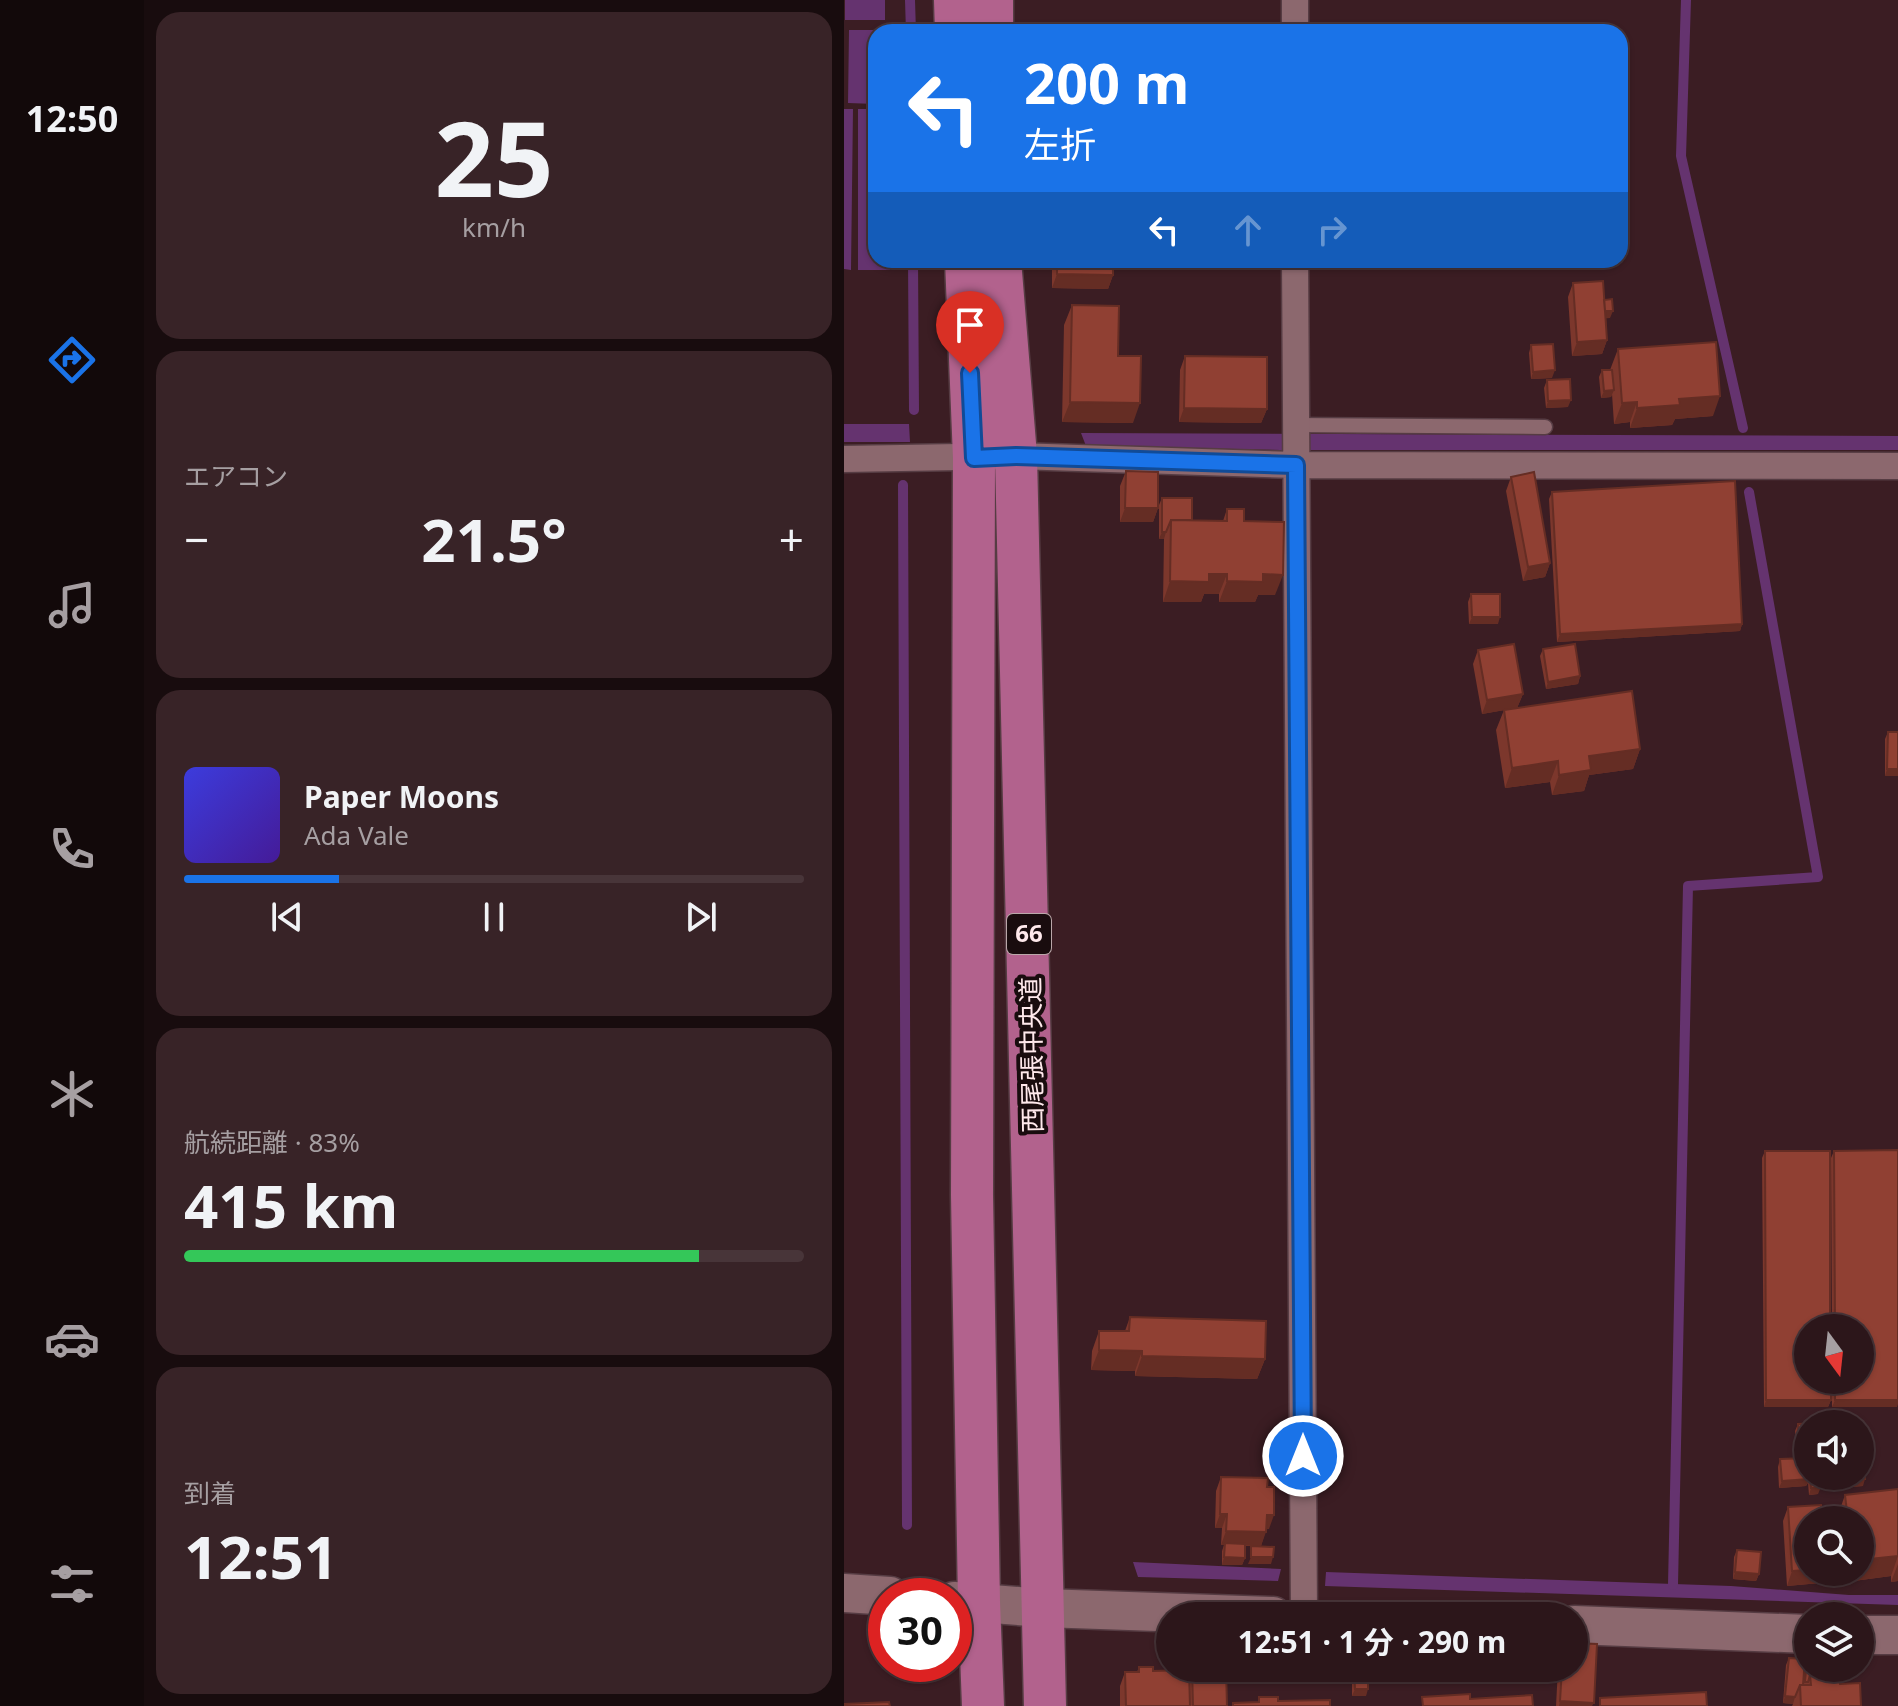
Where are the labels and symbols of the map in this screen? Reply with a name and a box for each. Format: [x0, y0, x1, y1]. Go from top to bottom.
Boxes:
pin [936, 291, 1004, 373]
road number: 66 [1007, 914, 1051, 954]
street label: 西尾張中央道 [1012, 977, 1050, 1133]
north arrow [1794, 1314, 1874, 1394]
position arrow [1261, 1414, 1345, 1498]
speed limit sign: 30 [868, 1578, 972, 1682]

